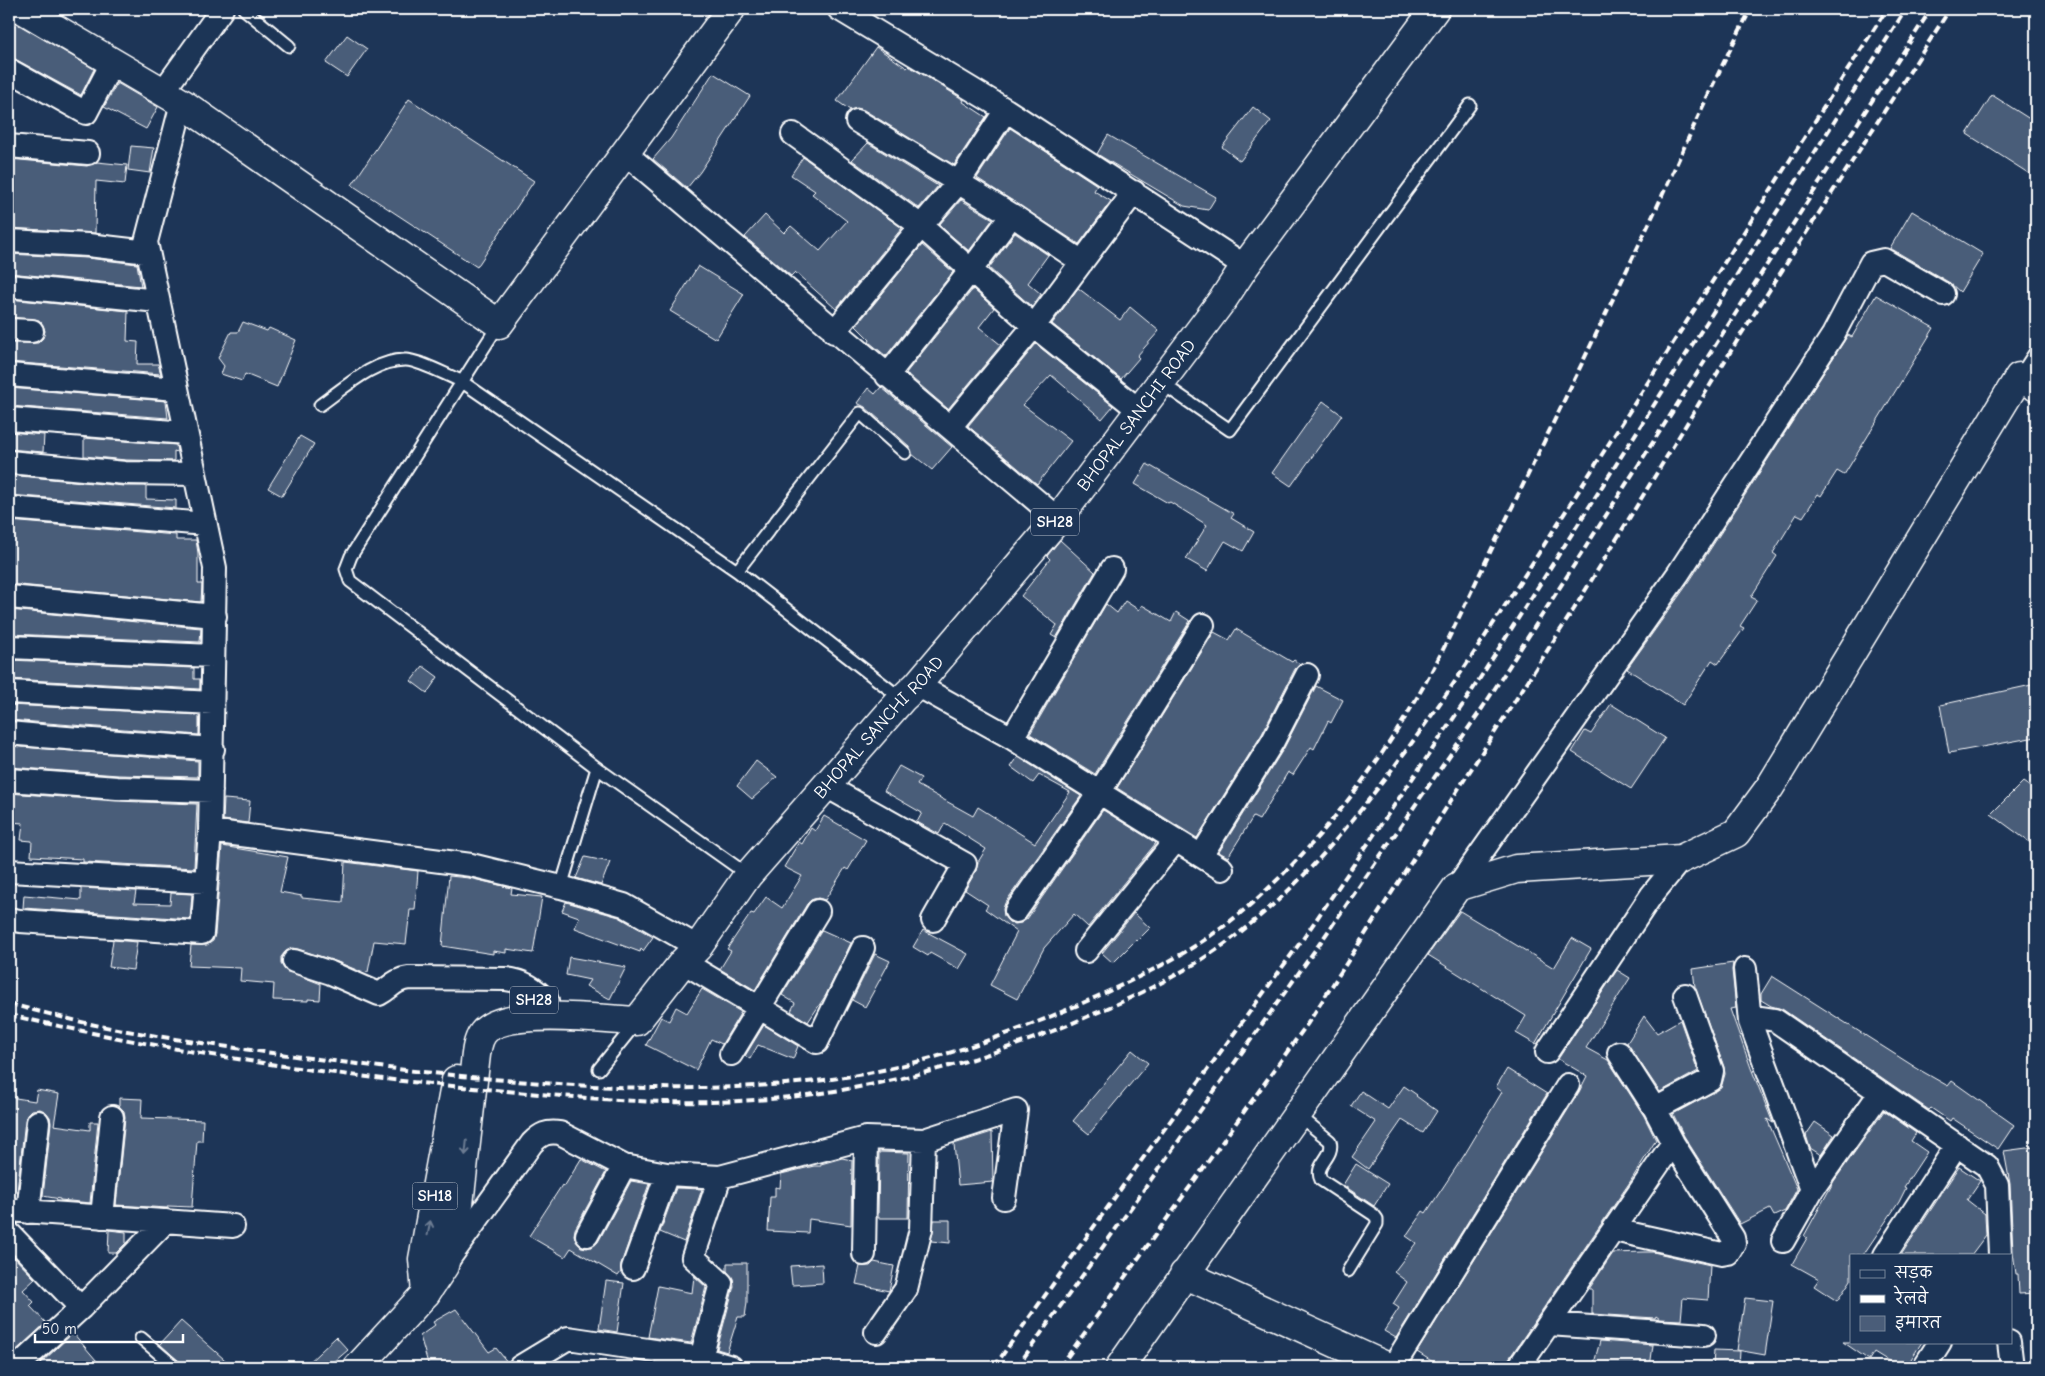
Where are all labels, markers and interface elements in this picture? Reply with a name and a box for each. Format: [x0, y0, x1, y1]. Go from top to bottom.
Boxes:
street label: BHOPAL SANCHI ROAD [1072, 335, 1200, 495]
road number: SH28 [1031, 508, 1079, 536]
street label: BHOPAL SANCHI ROAD [809, 652, 948, 803]
road number: SH28 [510, 986, 558, 1014]
one-way arrow [461, 1140, 471, 1156]
road number: SH18 [412, 1182, 458, 1210]
one-way arrow [424, 1220, 434, 1236]
legend [1850, 1254, 2012, 1344]
text: सड़क [1894, 1264, 1933, 1283]
text: रेलवे [1893, 1285, 1929, 1308]
scale bar [35, 1311, 182, 1343]
text: इमारत [1895, 1314, 1942, 1332]
text: 50 m [42, 1320, 77, 1338]

